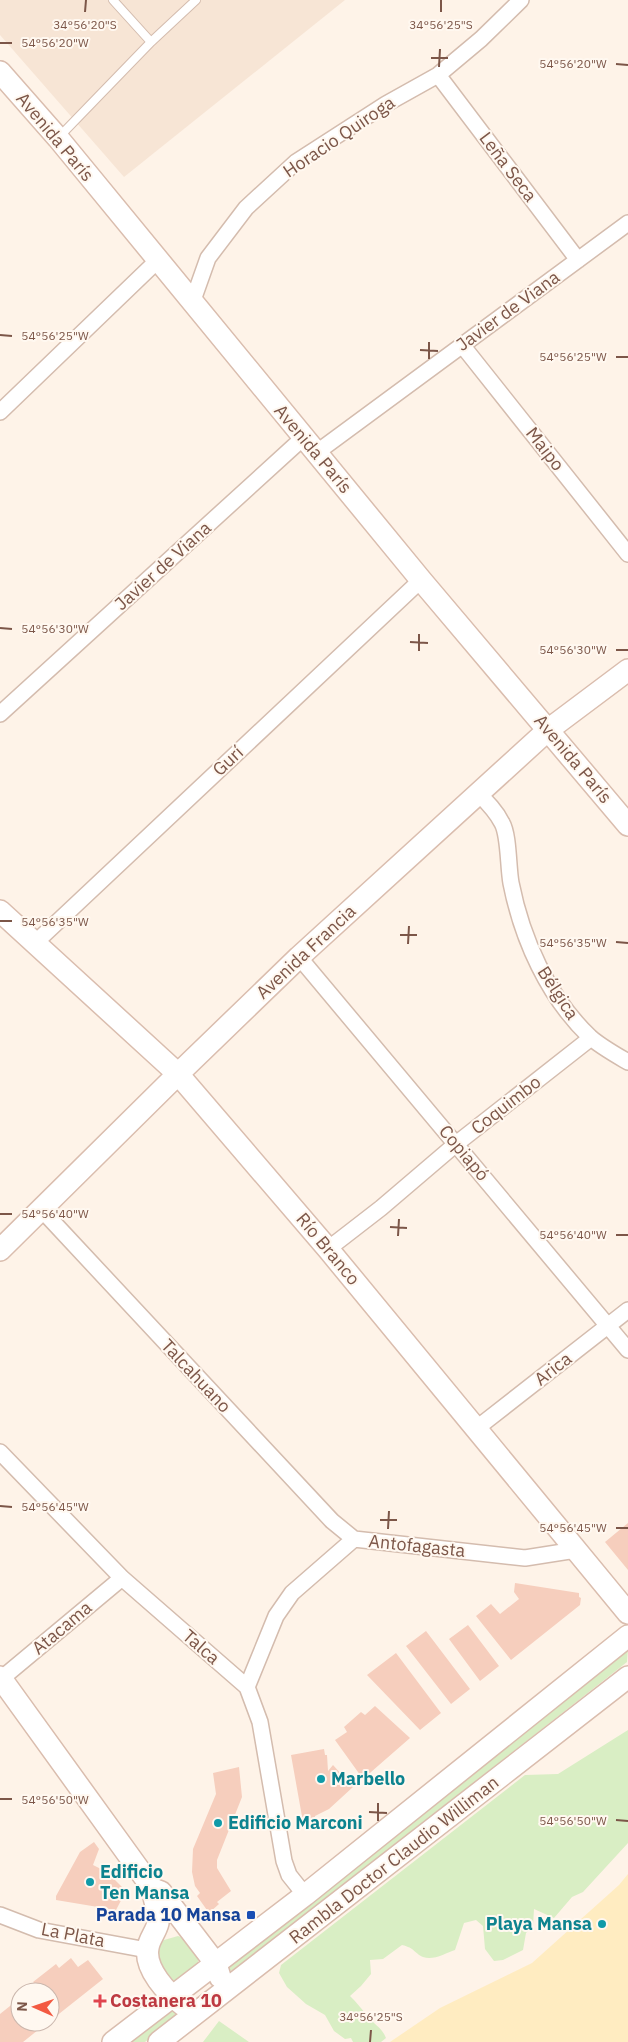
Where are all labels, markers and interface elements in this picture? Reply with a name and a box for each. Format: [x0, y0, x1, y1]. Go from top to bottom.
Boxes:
text: 34°56'20"S [53, 17, 117, 32]
text: 34°56'25"S [409, 17, 473, 32]
text: 54°56'20"W [21, 35, 89, 50]
text: 54°56'20"W [539, 56, 607, 71]
street label: Avenida París [12, 88, 99, 186]
street label: Horacio Quiroga [278, 91, 399, 182]
street label: Leña Seca [475, 127, 542, 207]
street label: Javier de Viana [452, 265, 564, 356]
text: 54°56'25"W [21, 328, 89, 343]
text: 54°56'25"W [539, 349, 607, 364]
street label: Avenida París [270, 400, 357, 498]
street label: Maipo [521, 422, 570, 475]
street label: Javier de Viana [110, 516, 216, 615]
text: 54°56'30"W [21, 621, 89, 636]
text: 54°56'30"W [539, 642, 607, 657]
street label: Avenida París [530, 710, 617, 808]
street label: Gurí [207, 740, 248, 781]
street label: Avenida Francia [251, 899, 361, 1004]
text: 54°56'35"W [21, 914, 89, 929]
text: 54°56'35"W [539, 935, 607, 950]
street label: Bélgica [533, 962, 584, 1024]
street label: Coquimbo [466, 1070, 545, 1139]
street label: Copiapó [434, 1120, 495, 1185]
text: 54°56'40"W [21, 1206, 89, 1221]
street label: Río Branco [291, 1208, 365, 1290]
text: 54°56'40"W [539, 1227, 607, 1242]
street label: Talcahuano [156, 1334, 236, 1417]
street label: Arica [529, 1347, 576, 1390]
text: 54°56'45"W [21, 1499, 89, 1514]
text: 54°56'45"W [539, 1520, 607, 1535]
street label: Antofagasta [368, 1529, 467, 1562]
street label: Atacama [27, 1596, 97, 1659]
street label: Talca [178, 1624, 225, 1669]
place label: Marbello [331, 1767, 405, 1790]
street label: Rambla Doctor Claudio Williman [284, 1771, 503, 1949]
marker: Marbello [315, 1773, 327, 1785]
text: 54°56'50"W [21, 1792, 89, 1807]
place label: Edificio Marconi [228, 1811, 363, 1834]
text: 54°56'50"W [539, 1813, 607, 1828]
marker: Edificio Marconi [212, 1817, 224, 1829]
place label: Edificio Ten Mansa [100, 1860, 189, 1904]
marker: Edificio Ten Mansa [84, 1876, 96, 1888]
place label: Parada 10 Mansa [96, 1903, 241, 1926]
marker: Parada 10 Mansa [245, 1909, 257, 1921]
place label: Playa Mansa [486, 1912, 592, 1935]
street label: La Plata [39, 1917, 107, 1952]
marker: Playa Mansa [596, 1918, 608, 1930]
north arrow [10, 1982, 60, 2032]
place label: Costanera 10 [110, 1989, 222, 2012]
marker: Costanera 10 [94, 1995, 106, 2007]
text: N [13, 2001, 31, 2012]
text: 34°56'25"S [339, 2009, 403, 2024]

